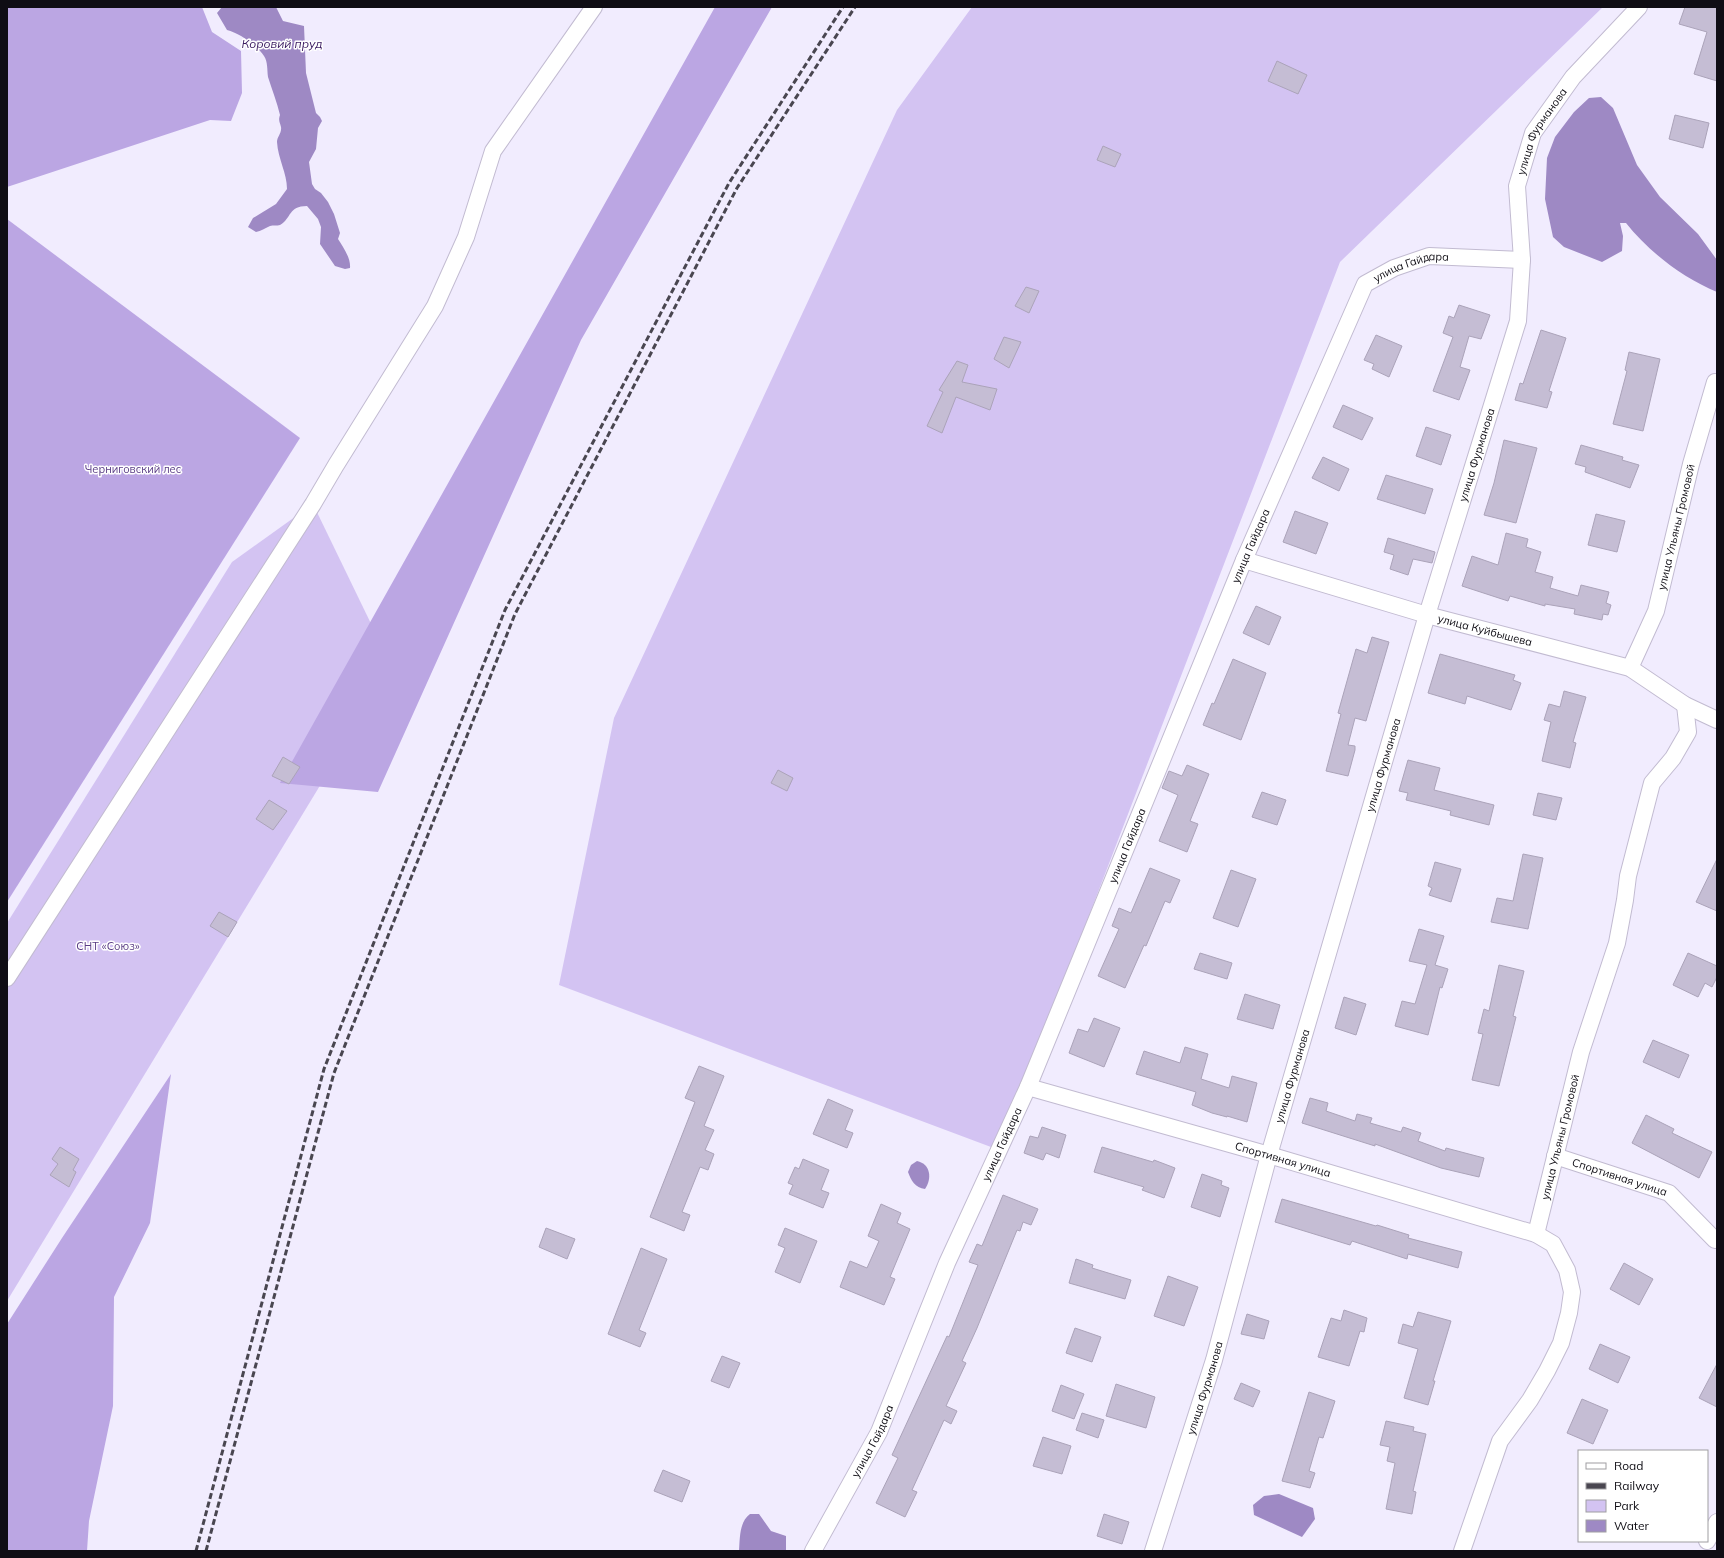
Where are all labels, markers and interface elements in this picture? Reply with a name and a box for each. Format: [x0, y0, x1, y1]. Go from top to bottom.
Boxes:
water label: Коровий пруд [241, 36, 323, 51]
street label: улица Фурманова [1514, 85, 1570, 177]
street label: улица Гайдара [1371, 249, 1449, 285]
street label: улица Фурманова [1456, 406, 1498, 503]
park label: Черниговский лес [85, 462, 182, 476]
street label: улица Ульяны Громовой [1654, 463, 1698, 591]
street label: улица Гайдара [1228, 507, 1273, 585]
street label: улица Куйбышева [1436, 611, 1534, 649]
street label: улица Фурманова [1363, 717, 1403, 814]
street label: улица Гайдара [1105, 806, 1149, 885]
park label: СНТ «Союз» [76, 939, 140, 953]
street label: улица Фурманова [1272, 1027, 1312, 1125]
street label: улица Ульяны Громовой [1538, 1073, 1582, 1201]
street label: улица Гайдара [979, 1105, 1025, 1183]
street label: Спортивная улица [1233, 1139, 1333, 1180]
street label: Спортивная улица [1570, 1155, 1669, 1199]
street label: улица Фурманова [1184, 1340, 1226, 1437]
street label: улица Гайдара [848, 1403, 896, 1480]
legend [1578, 1450, 1708, 1542]
text: Road [1614, 1458, 1643, 1473]
text: Railway [1614, 1478, 1660, 1493]
text: Park [1614, 1498, 1640, 1513]
text: Water [1614, 1518, 1650, 1533]

